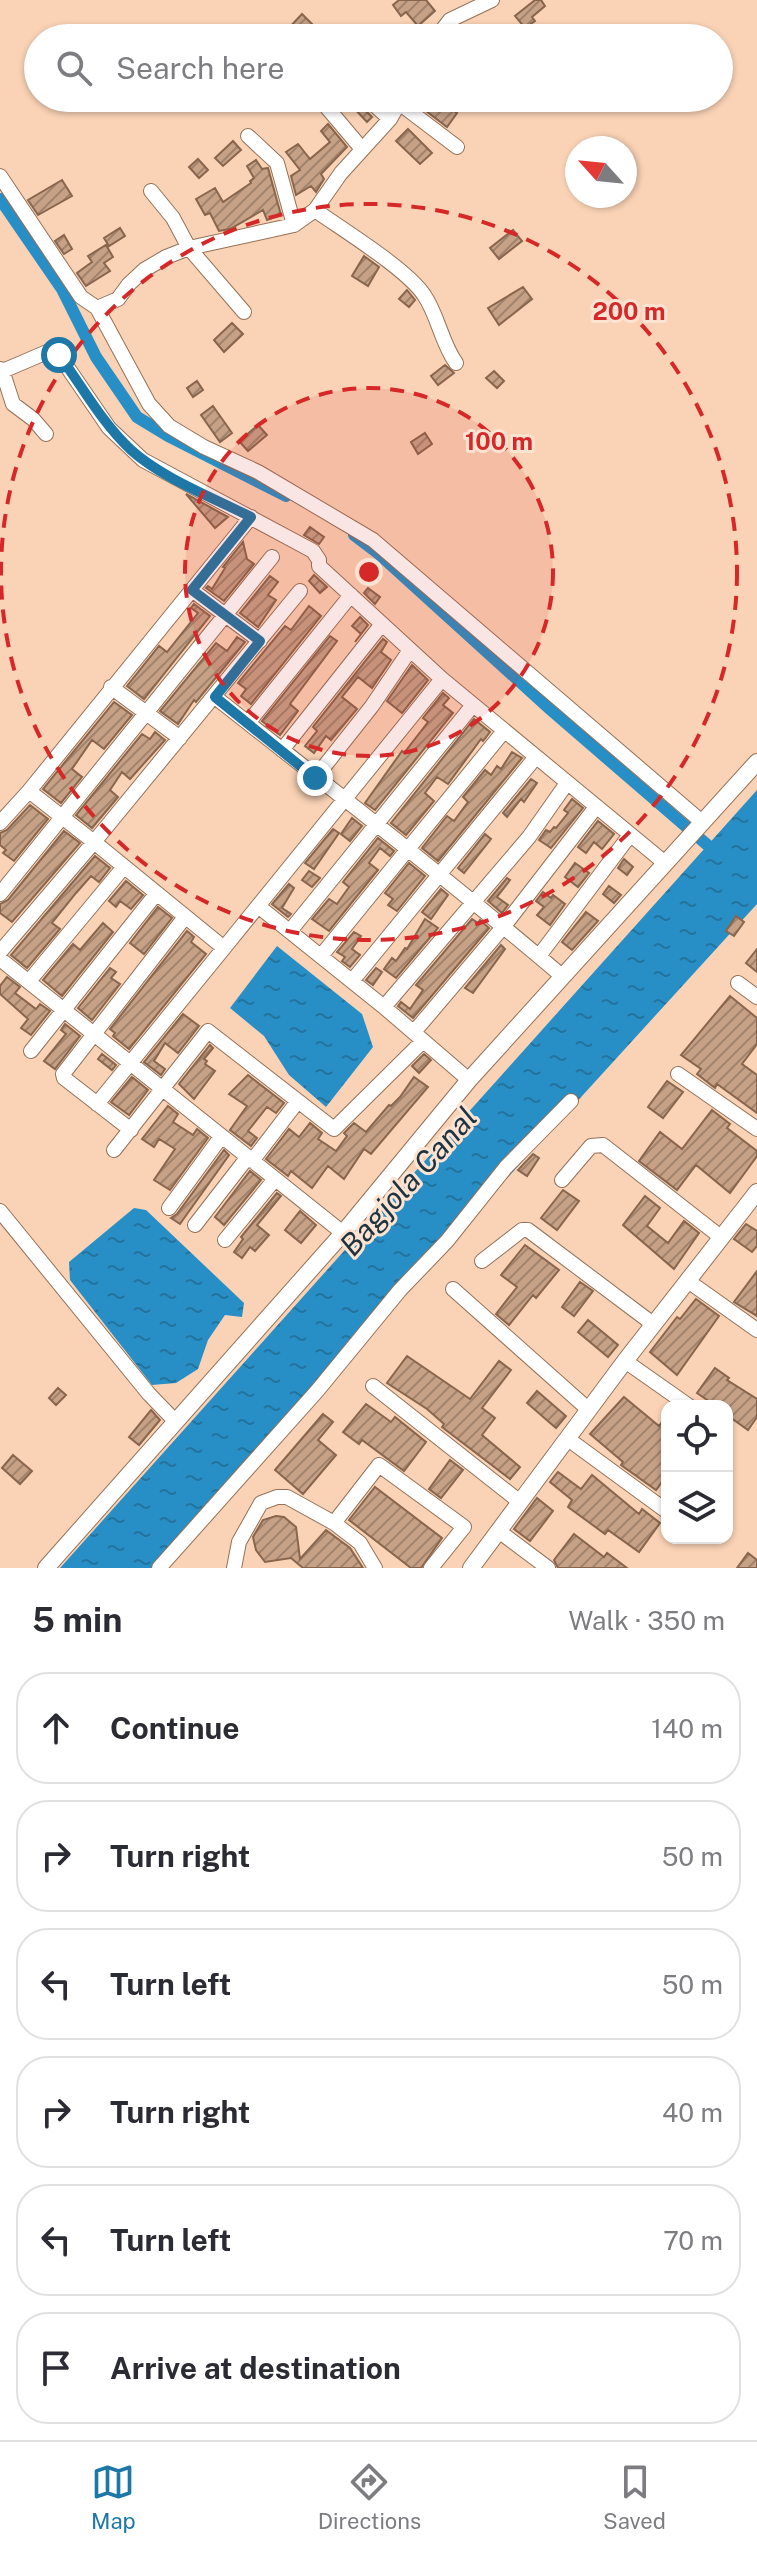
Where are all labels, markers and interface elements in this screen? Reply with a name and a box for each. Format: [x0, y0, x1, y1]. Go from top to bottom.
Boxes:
search box [24, 24, 733, 112]
icon: search [52, 46, 96, 90]
text: Search here [116, 50, 284, 86]
north arrow [565, 136, 637, 208]
text: 200 m [592, 297, 666, 325]
route start [41, 337, 77, 373]
text: 100 m [465, 427, 533, 455]
centre of rings [355, 558, 383, 586]
route end [297, 760, 333, 796]
water label: Bagjola Canal [332, 1099, 484, 1263]
map controls [661, 1400, 733, 1544]
button: locate [661, 1400, 733, 1472]
button: layers [661, 1472, 733, 1544]
text: 5 min [32, 1600, 122, 1640]
text: Walk · 350 m [568, 1605, 725, 1636]
icon: ahead [34, 1706, 78, 1750]
text: Continue [110, 1710, 240, 1746]
text: 140 m [651, 1713, 723, 1744]
icon: right [34, 1834, 78, 1878]
text: Turn right [110, 1838, 250, 1874]
text: 50 m [662, 1841, 723, 1872]
icon: left [34, 1962, 78, 2006]
text: Turn left [110, 1966, 231, 2002]
text: 50 m [662, 1969, 723, 2000]
icon: right [34, 2090, 78, 2134]
text: Turn right [110, 2094, 250, 2130]
text: 40 m [662, 2097, 723, 2128]
icon: left [34, 2218, 78, 2262]
text: Turn left [110, 2222, 231, 2258]
text: 70 m [663, 2225, 723, 2256]
icon: arrive [34, 2346, 78, 2390]
text: Arrive at destination [110, 2350, 401, 2386]
tab: Map [91, 2460, 136, 2534]
tab: Directions [318, 2460, 421, 2534]
tab: Saved [603, 2460, 666, 2534]

